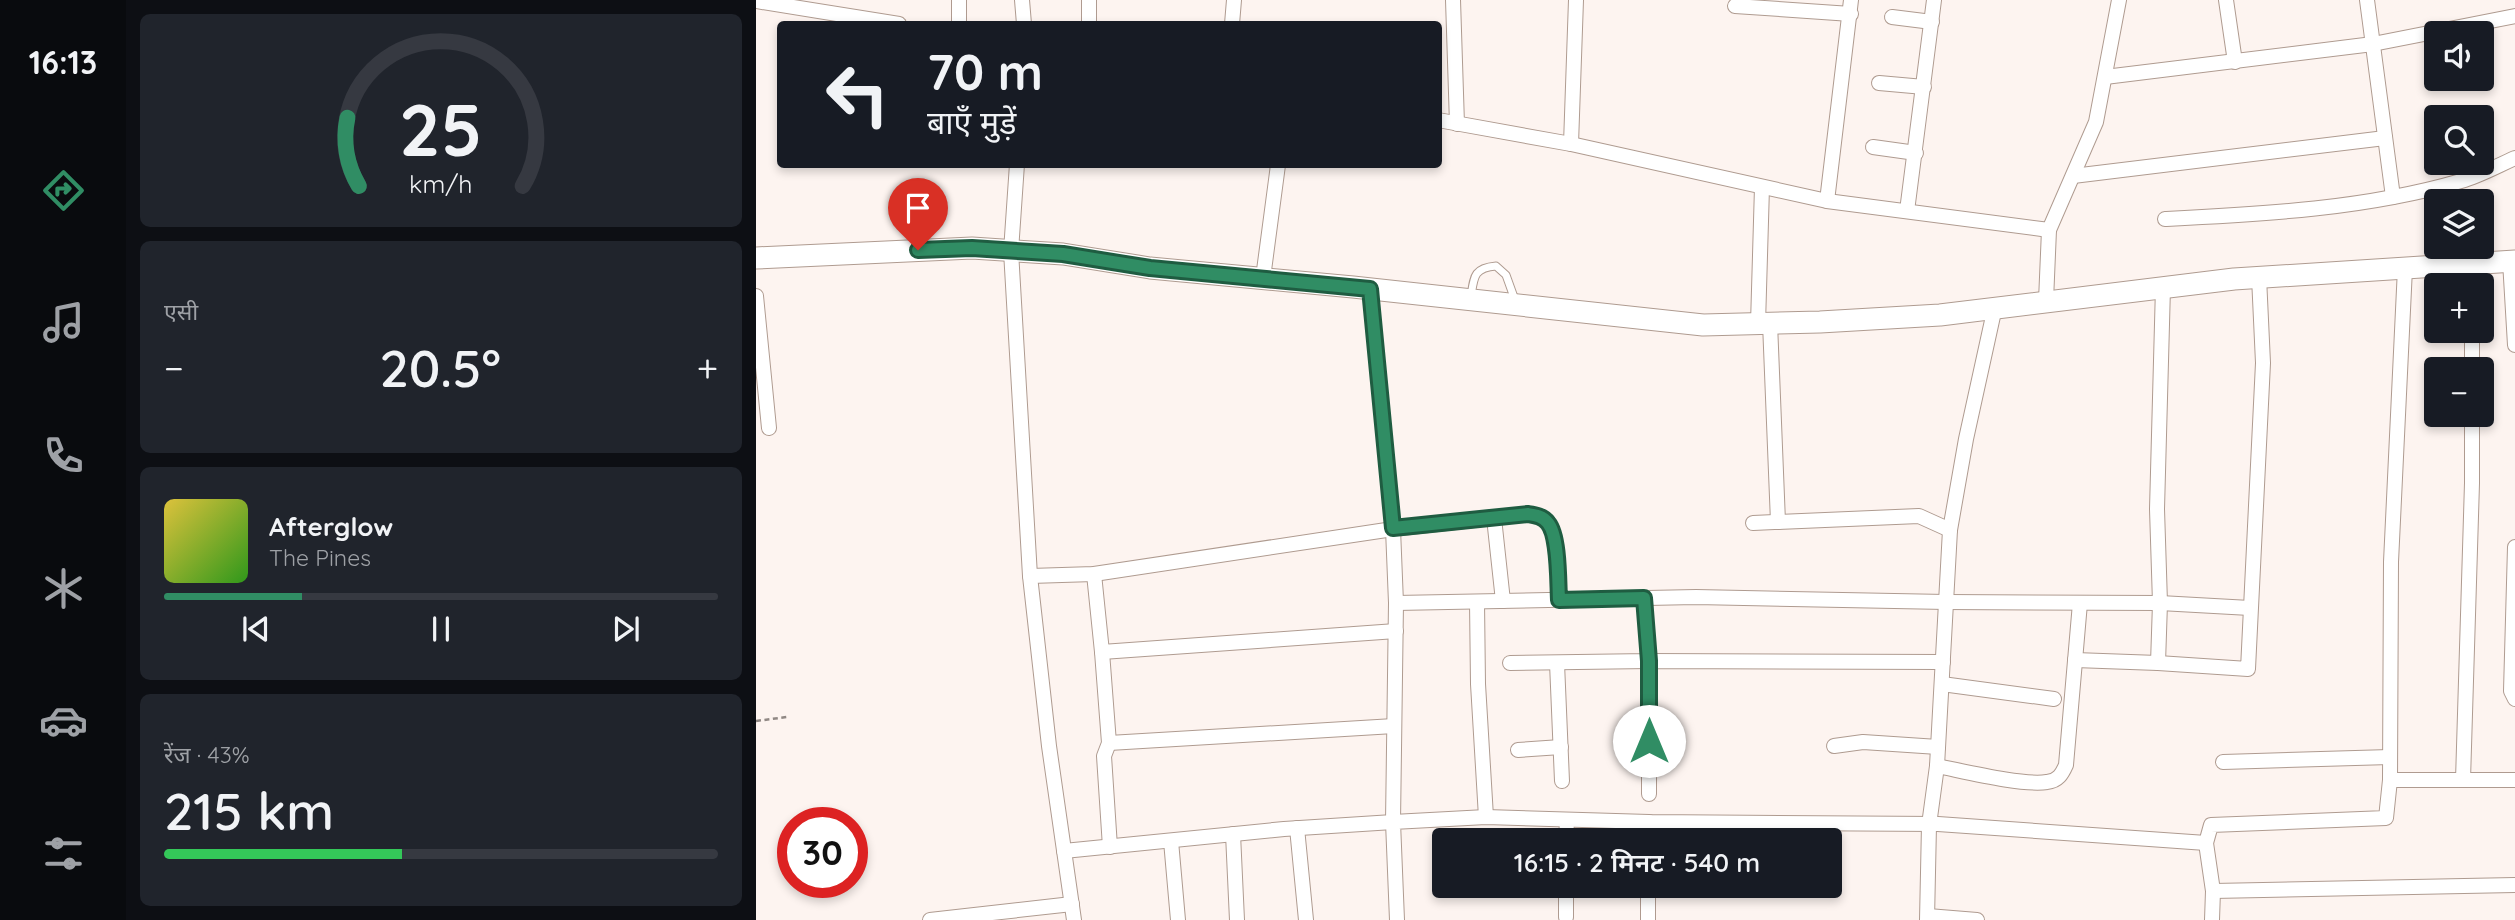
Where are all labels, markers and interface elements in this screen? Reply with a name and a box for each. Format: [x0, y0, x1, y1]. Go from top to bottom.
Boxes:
map controls [2424, 21, 2494, 427]
button: sound [2424, 21, 2494, 91]
text: 70 m [927, 41, 1043, 102]
text: 16:13 [29, 42, 97, 82]
icon: left [812, 49, 903, 140]
text: 25 [399, 84, 483, 175]
text: बाएँ मुड़ें [927, 102, 1016, 142]
button: search [2424, 105, 2494, 175]
icon: directions [39, 166, 88, 215]
text: km/h [409, 168, 473, 199]
pin [888, 178, 948, 250]
icon: arrive [899, 189, 937, 227]
button: layers [2424, 189, 2494, 259]
button: + [2424, 273, 2494, 343]
text: एसी [164, 297, 198, 326]
icon: music [39, 298, 88, 347]
text: 20.5° [379, 335, 501, 400]
text: − [164, 344, 184, 392]
text: + [697, 344, 718, 392]
button: − [2424, 357, 2494, 427]
icon: phone [39, 431, 88, 480]
text: Afterglow [269, 510, 393, 543]
text: The Pines [269, 543, 371, 572]
icon: climate [39, 564, 88, 613]
icon: previous [237, 610, 275, 648]
icon: pause [422, 610, 460, 648]
icon: next [607, 610, 645, 648]
icon: car [39, 696, 88, 745]
position arrow [1612, 704, 1686, 778]
text: रेंज · 43% [164, 740, 250, 769]
text: 215 km [164, 778, 334, 843]
speed limit sign: 30 [777, 807, 868, 898]
icon: filters [39, 829, 88, 878]
text: 16:15 · 2 मिनट · 540 m [1514, 846, 1760, 879]

